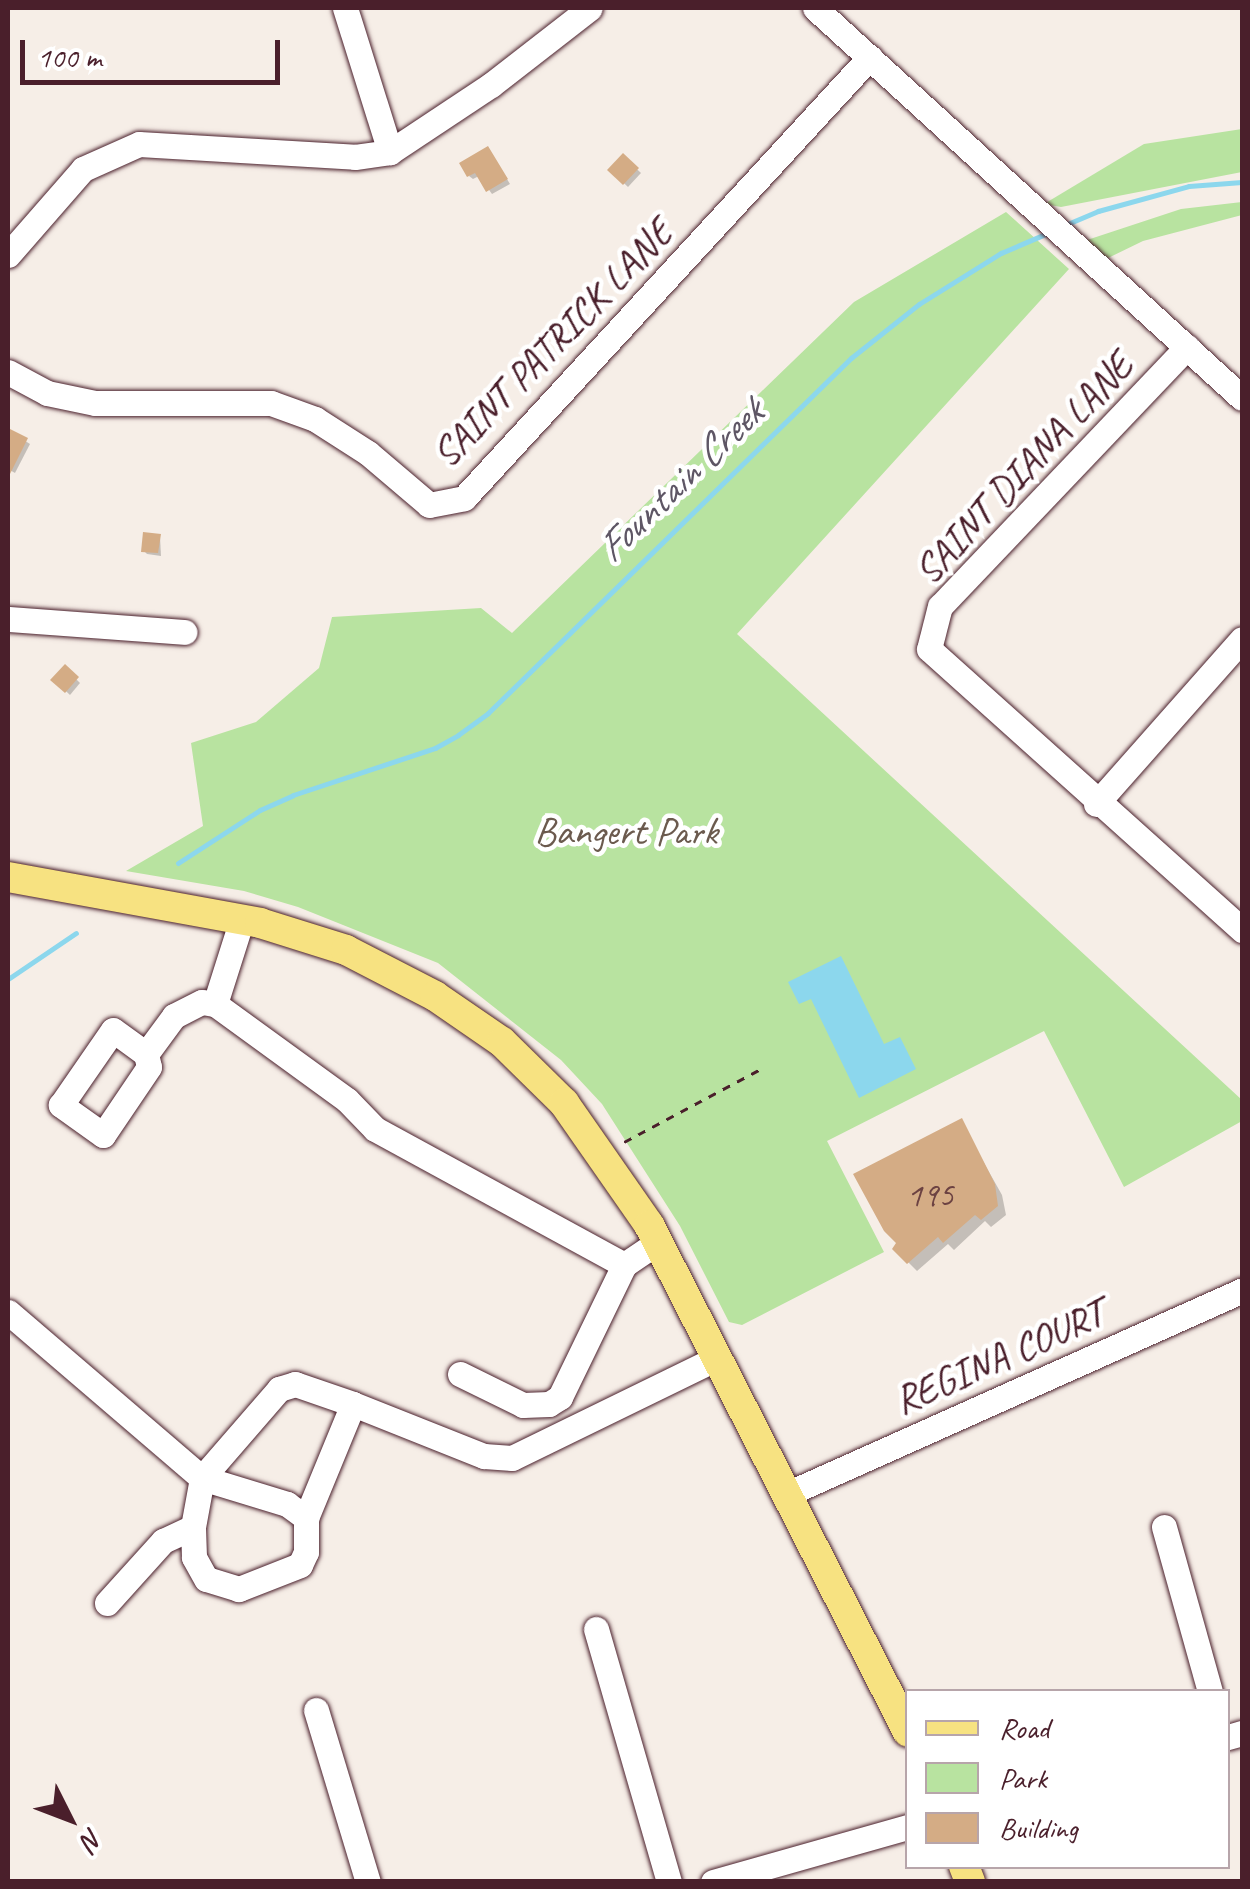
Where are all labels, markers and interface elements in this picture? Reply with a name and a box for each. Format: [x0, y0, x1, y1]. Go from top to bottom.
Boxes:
scale bar [25, 20, 285, 82]
text: 100 m [37, 38, 102, 76]
street label: SAINT PATRICK LANE [422, 209, 682, 477]
street label: SAINT DIANA LANE [904, 343, 1142, 593]
water label: Fountain Creek [586, 389, 774, 573]
park label: Bangert Park [534, 807, 718, 855]
house number: 195 [906, 1174, 954, 1216]
street label: REGINA COURT [886, 1289, 1112, 1425]
legend [905, 1689, 1230, 1869]
text: Road [999, 1709, 1049, 1747]
text: Park [999, 1759, 1047, 1797]
north arrow [20, 1769, 120, 1869]
text: Building [999, 1809, 1078, 1847]
text: N [74, 1821, 111, 1858]

